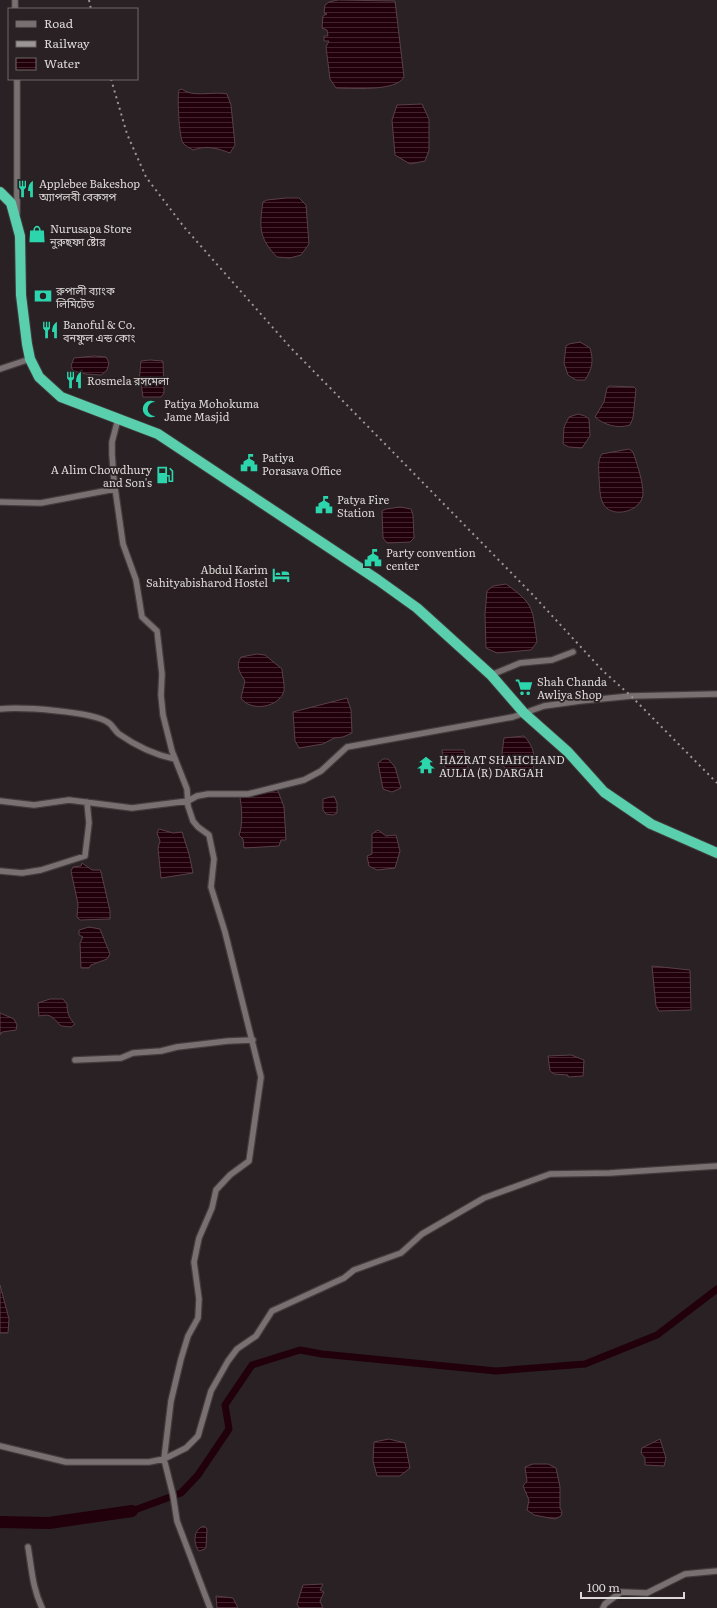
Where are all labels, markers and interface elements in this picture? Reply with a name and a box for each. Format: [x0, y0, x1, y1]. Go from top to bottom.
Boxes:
legend [8, 8, 138, 80]
text: Road [44, 14, 74, 32]
text: Railway [44, 34, 90, 52]
text: Water [44, 54, 80, 72]
place label: Applebee Bakeshop অ্যাপলবী বেকসপ [38, 175, 140, 204]
restaurant icon: Applebee Bakeshop অ্যাপলবী বেকসপ [16, 179, 36, 199]
place label: Nurusapa Store নুরুছফা ষ্টোর [49, 220, 132, 249]
shop icon: Nurusapa Store নুরুছফা ষ্টোর [27, 224, 47, 244]
place label: রুপালী ব্যাংক লিমিটেড [55, 282, 115, 311]
bank icon: রুপালী ব্যাংক লিমিটেড [33, 286, 53, 306]
place label: Banoful & Co. বনফুল এন্ড কোং [62, 316, 136, 345]
restaurant icon: Banoful & Co. বনফুল এন্ড কোং [40, 320, 60, 340]
restaurant icon: Rosmela রসমেলা [64, 370, 84, 390]
place label: Rosmela রসমেলা [87, 372, 170, 388]
place label: Patiya Mohokuma Jame Masjid [164, 395, 259, 424]
mosque icon: Patiya Mohokuma Jame Masjid [141, 399, 161, 419]
place label: Patiya Porasava Office [262, 449, 342, 478]
public building icon: Patiya Porasava Office [239, 453, 259, 473]
place label: A Alim Chowdhury and Son's [51, 461, 153, 490]
fuel station icon: A Alim Chowdhury and Son's [155, 465, 175, 485]
place label: Patya Fire Station [337, 491, 389, 520]
public building icon: Patya Fire Station [314, 495, 334, 515]
place label: Party convention center [386, 544, 476, 573]
public building icon: Party convention center [363, 548, 383, 568]
place label: Abdul Karim Sahityabisharod Hostel [146, 561, 268, 590]
hotel icon: Abdul Karim Sahityabisharod Hostel [271, 565, 291, 585]
place label: Shah Chanda Awliya Shop [537, 673, 607, 702]
supermarket icon: Shah Chanda Awliya Shop [514, 677, 534, 697]
place label: HAZRAT SHAHCHAND AULIA (R) DARGAH [439, 751, 565, 780]
temple icon: HAZRAT SHAHCHAND AULIA (R) DARGAH [416, 755, 436, 775]
scale bar [581, 1574, 684, 1600]
text: 100 m [587, 1578, 620, 1596]

